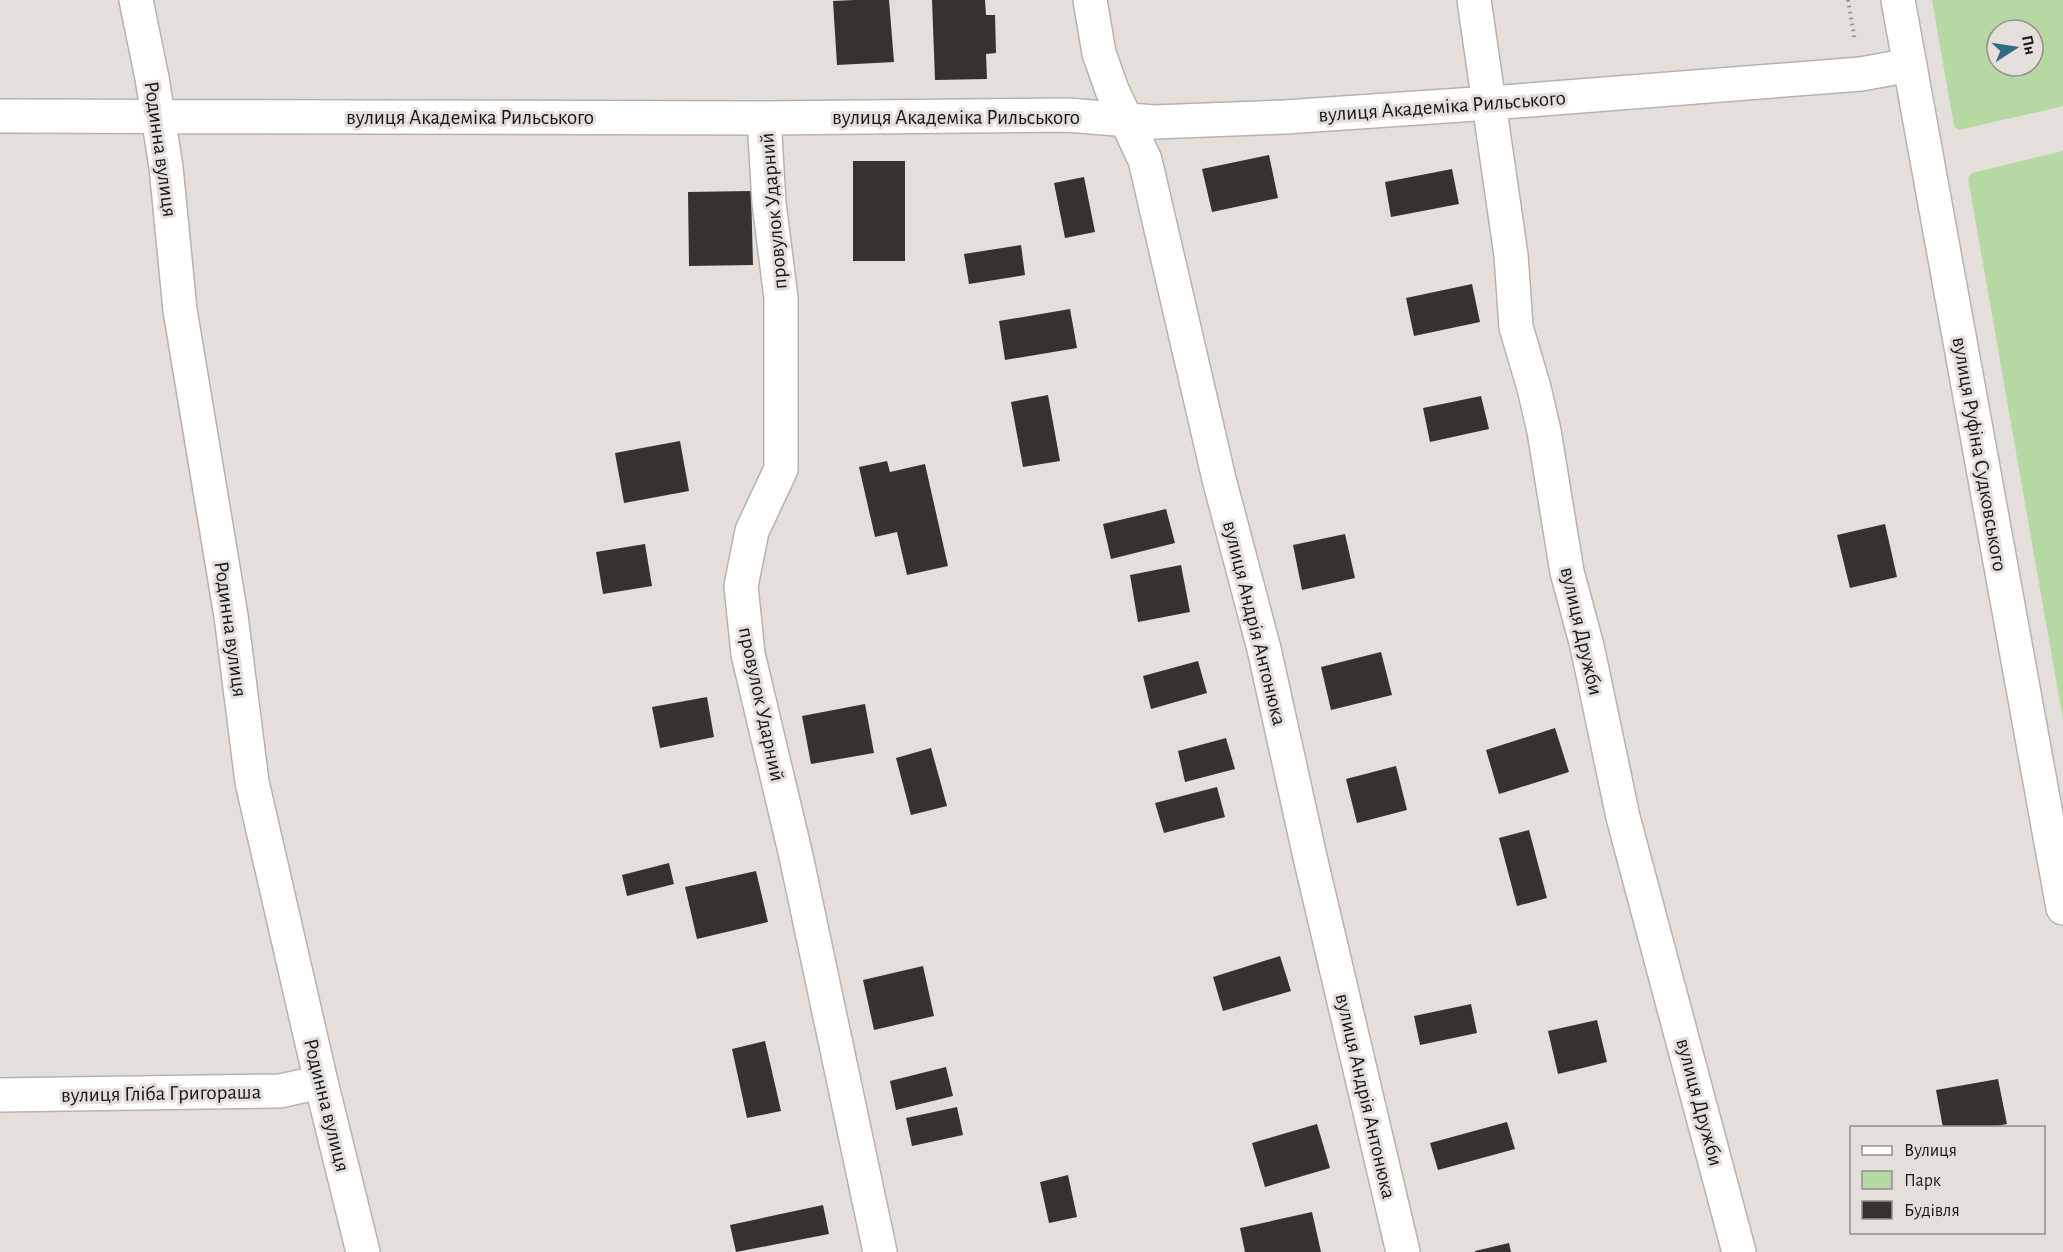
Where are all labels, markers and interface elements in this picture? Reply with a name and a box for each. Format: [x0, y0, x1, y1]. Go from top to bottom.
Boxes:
north arrow [1985, 18, 2045, 78]
text: Пн [2019, 34, 2039, 56]
street label: Родинна вулиця [141, 80, 180, 218]
street label: вулиця Академіка Рильського [1318, 87, 1567, 126]
street label: вулиця Академіка Рильського [346, 107, 594, 128]
street label: вулиця Академіка Рильського [832, 107, 1080, 128]
street label: провулок Ударний [756, 132, 791, 290]
street label: вулиця Руфіна Судковського [1949, 335, 2010, 573]
street label: вулиця Андрія Антонюка [1219, 519, 1290, 728]
street label: Родинна вулиця [211, 560, 250, 698]
street label: вулиця Дружби [1557, 565, 1606, 697]
street label: провулок Ударний [735, 625, 788, 783]
street label: вулиця Андрія Антонюка [1332, 991, 1399, 1201]
street label: Родинна вулиця [300, 1036, 353, 1174]
street label: вулиця Дружби [1672, 1036, 1727, 1168]
street label: вулиця Гліба Григораша [61, 1081, 262, 1106]
legend [1850, 1126, 2045, 1234]
text: Вулиця [1904, 1142, 1957, 1160]
text: Парк [1904, 1172, 1942, 1190]
text: Будівля [1904, 1202, 1960, 1220]

